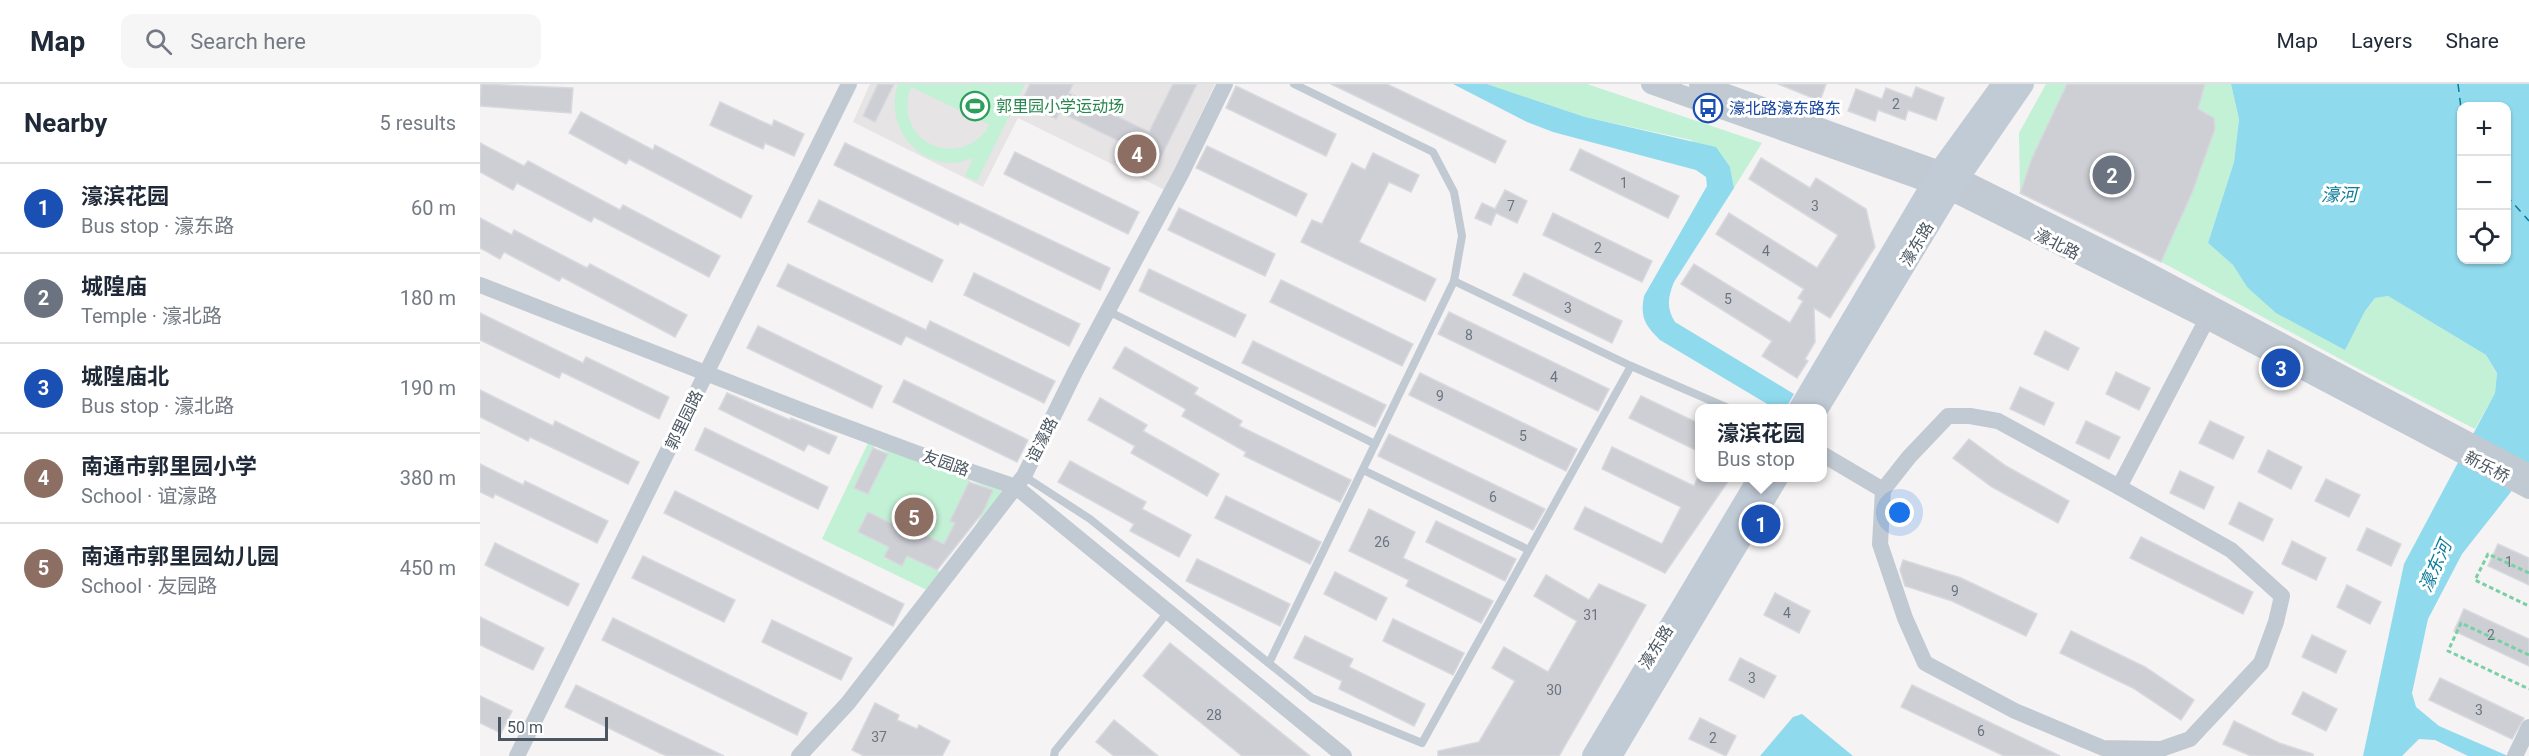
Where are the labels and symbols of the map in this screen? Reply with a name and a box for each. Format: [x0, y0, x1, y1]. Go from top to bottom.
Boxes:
sports icon: 郭里园小学运动场 [959, 90, 991, 122]
bus stop icon: 濠北路濠东路东 [1692, 92, 1724, 124]
house number: 2 [1892, 96, 1900, 112]
place label: 郭里园小学运动场 [996, 97, 1124, 116]
place label: 濠北路濠东路东 [1729, 99, 1841, 118]
pin: 4 [1118, 132, 1156, 176]
pin: 2 [2092, 152, 2132, 197]
house number: 1 [1620, 175, 1628, 191]
water label: 濠河 [2321, 184, 2360, 205]
house number: 7 [1507, 198, 1515, 214]
house number: 3 [1811, 198, 1819, 214]
street label: 濠东路 [1896, 219, 1938, 269]
street label: 濠北路 [2031, 225, 2083, 263]
house number: 2 [1594, 240, 1602, 256]
house number: 4 [1762, 243, 1770, 259]
house number: 5 [1724, 291, 1732, 307]
house number: 3 [1564, 300, 1572, 316]
house number: 8 [1465, 327, 1473, 343]
pin: 3 [2262, 346, 2300, 390]
house number: 4 [1550, 369, 1558, 385]
street label: 郭里园路 [661, 387, 707, 453]
house number: 9 [1436, 388, 1444, 404]
street label: 谊濠路 [1023, 414, 1061, 466]
house number: 5 [1519, 428, 1527, 444]
street label: 友园路 [920, 446, 972, 480]
street label: 新乐桥 [2461, 447, 2513, 487]
house number: 6 [1489, 489, 1497, 505]
pin: 5 [894, 494, 934, 540]
your location [1885, 498, 1914, 527]
pin: 1 [1742, 502, 1780, 546]
house number: 26 [1374, 534, 1390, 550]
water label: 濠东河 [2414, 534, 2457, 595]
house number: 1 [2505, 554, 2513, 570]
house number: 9 [1951, 583, 1959, 599]
house number: 4 [1783, 605, 1791, 621]
house number: 31 [1583, 607, 1599, 623]
street label: 濠东路 [1635, 622, 1677, 672]
house number: 2 [2487, 627, 2495, 643]
house number: 3 [1748, 670, 1756, 686]
house number: 30 [1546, 682, 1562, 698]
house number: 3 [2475, 702, 2483, 718]
house number: 28 [1206, 707, 1222, 723]
scale bar [498, 714, 608, 742]
house number: 6 [1977, 723, 1985, 739]
house number: 37 [871, 729, 887, 745]
house number: 2 [1709, 730, 1717, 746]

